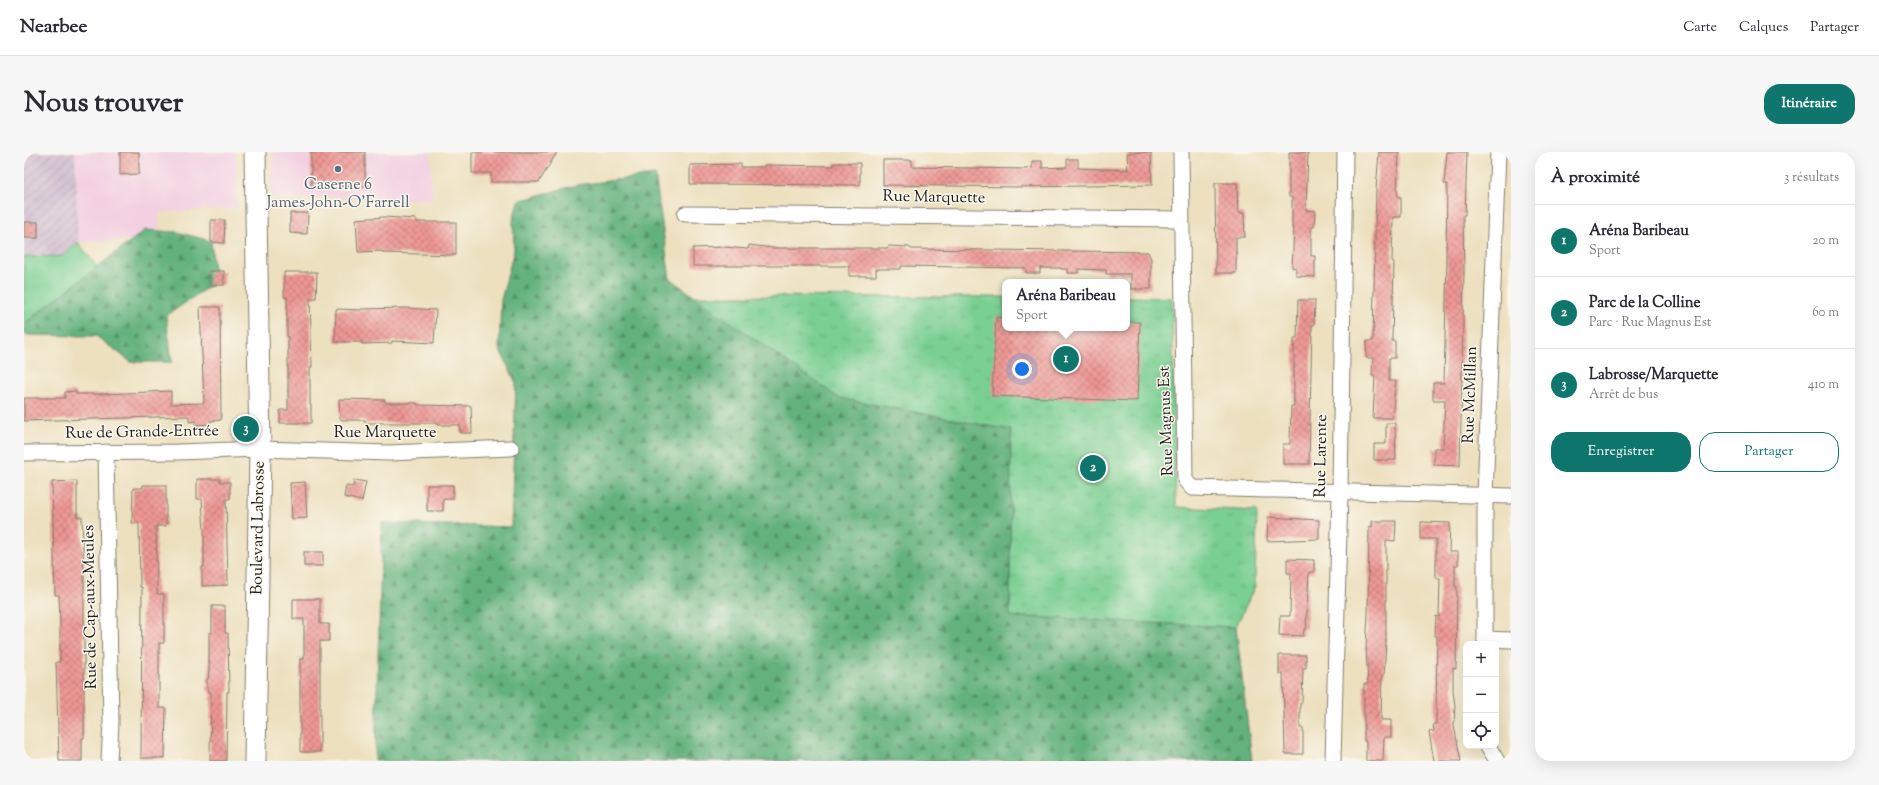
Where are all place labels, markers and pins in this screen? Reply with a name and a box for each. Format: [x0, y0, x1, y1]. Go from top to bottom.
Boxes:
marker: Caserne 6 James-John-O'Farrell [333, 164, 343, 174]
place label: Caserne 6 James-John-O'Farrell [265, 174, 410, 215]
pin: 1 [1053, 344, 1079, 374]
pin: 3 [233, 414, 259, 444]
pin: 2 [1080, 453, 1106, 483]

